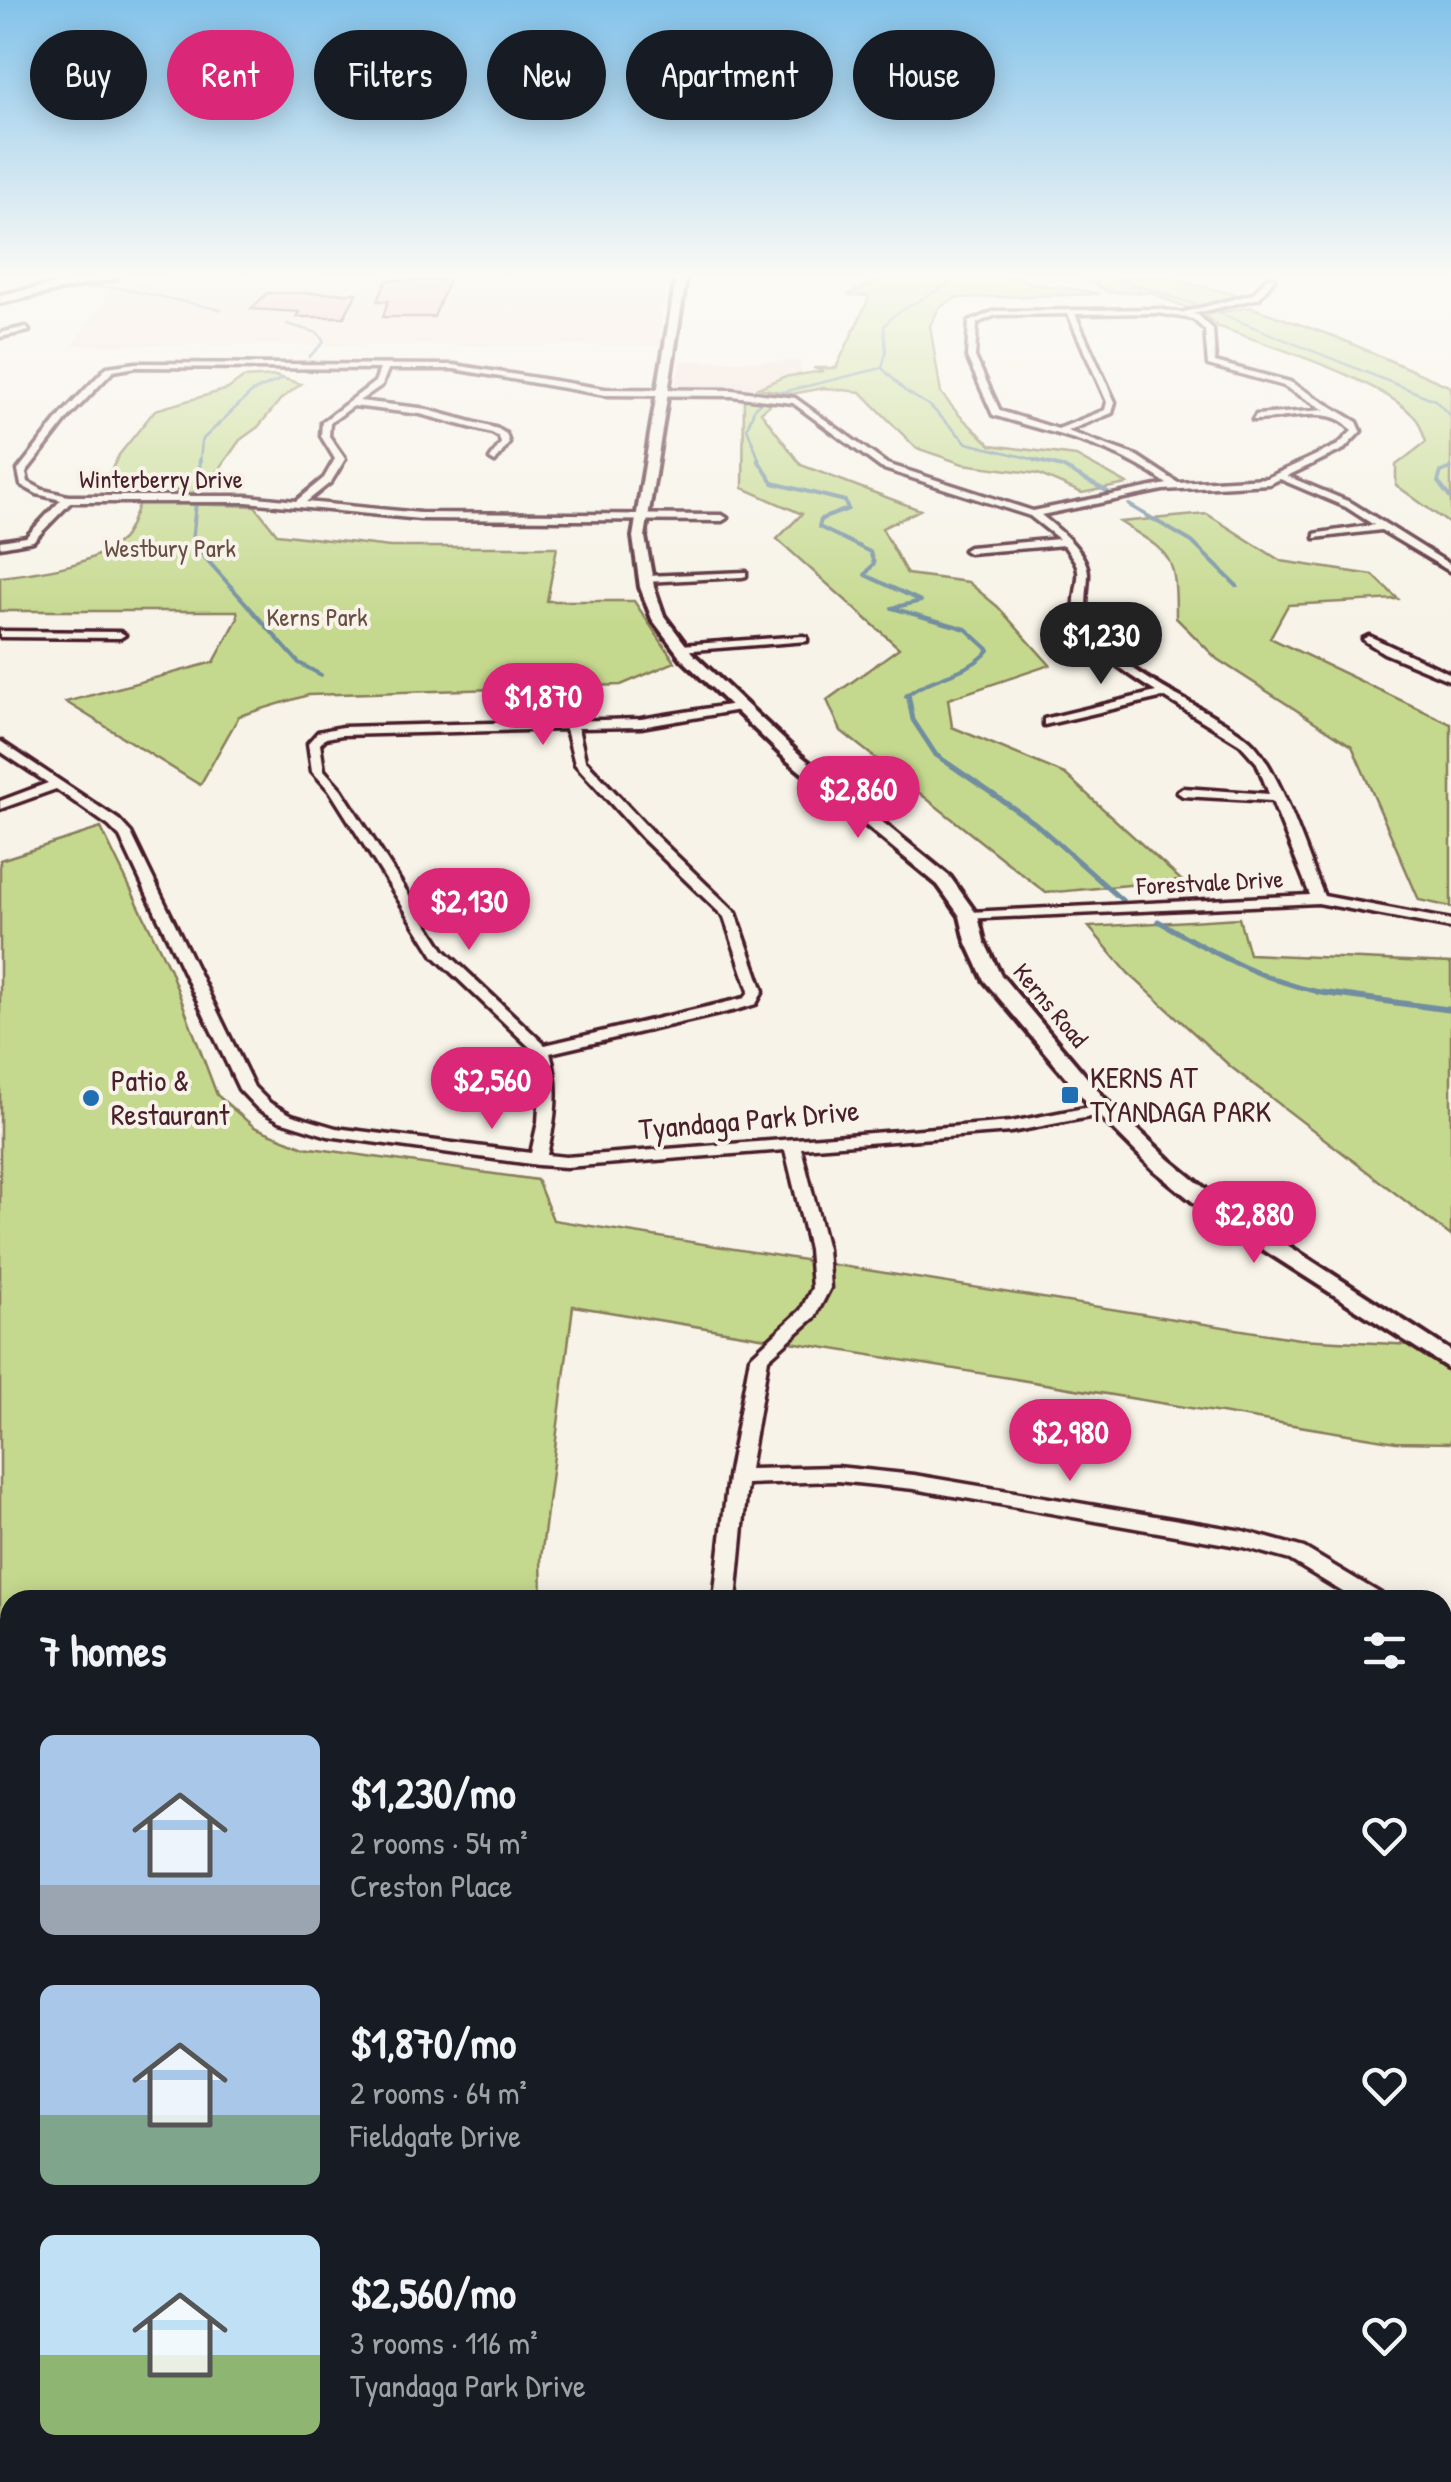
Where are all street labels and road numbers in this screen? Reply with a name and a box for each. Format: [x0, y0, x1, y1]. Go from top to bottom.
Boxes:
street label: Winterberry Drive [79, 462, 243, 496]
street label: Forestvale Drive [1135, 861, 1284, 903]
street label: Kerns Road [1006, 956, 1096, 1055]
street label: Tyandaga Park Drive [637, 1089, 861, 1149]

